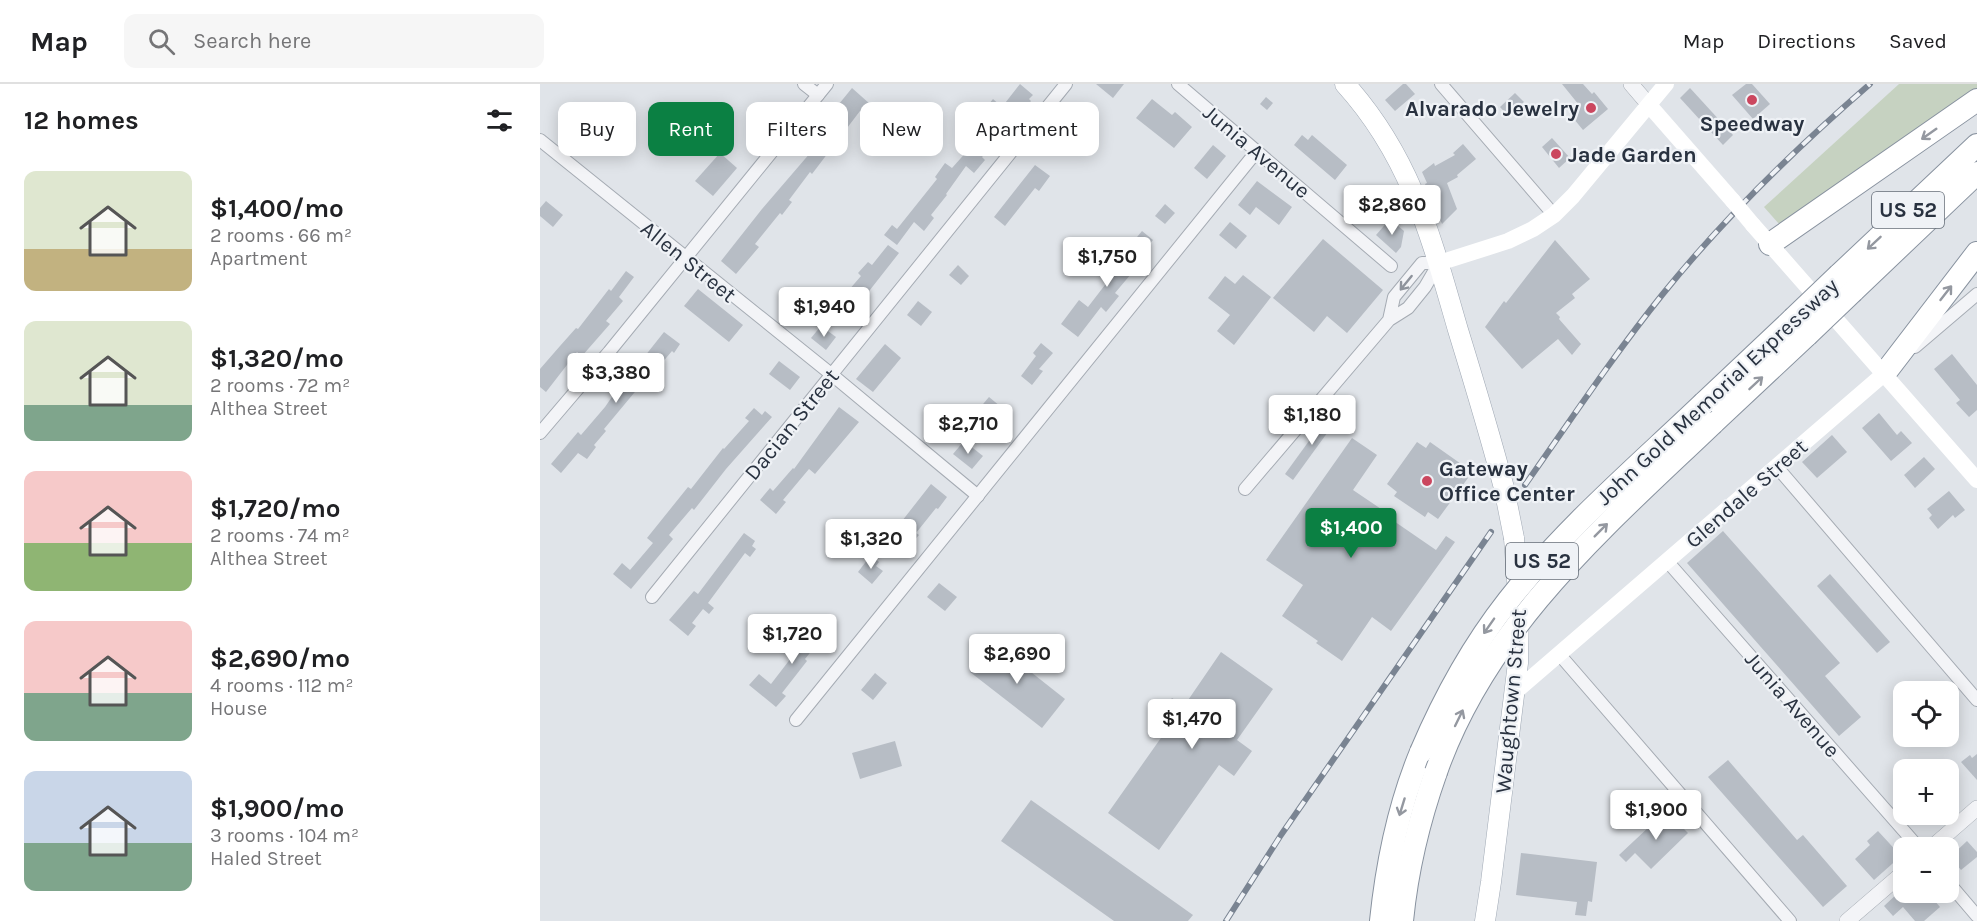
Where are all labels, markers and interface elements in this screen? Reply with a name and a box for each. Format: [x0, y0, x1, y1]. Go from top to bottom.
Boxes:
search box [124, 14, 544, 68]
text: Map [30, 25, 88, 58]
icon: search [145, 25, 178, 58]
text: Search here [193, 28, 311, 54]
text: Map [1683, 29, 1724, 53]
text: Directions [1757, 29, 1856, 53]
text: Saved [1889, 29, 1947, 53]
marker: Speedway [1745, 93, 1759, 107]
place label: Alvarado Jewelry [1405, 96, 1579, 122]
street label: Junia Avenue [1198, 99, 1315, 204]
marker: Alvarado Jewelry [1584, 101, 1598, 115]
chip: Buy [558, 102, 636, 156]
chip: Rent [648, 102, 734, 156]
chip: Filters [746, 102, 848, 156]
chip: New [860, 102, 943, 156]
chip: Apartment [955, 102, 1099, 156]
icon: filters [483, 104, 516, 137]
text: 12 homes [24, 105, 139, 136]
place label: Speedway [1700, 111, 1804, 137]
one-way arrow [1921, 128, 1938, 140]
place label: Jade Garden [1568, 142, 1697, 168]
marker: Jade Garden [1549, 147, 1563, 161]
pin: $2,860 [1343, 185, 1441, 236]
road number: US 52 [1872, 192, 1944, 228]
text: $1,400/mo [210, 193, 344, 224]
text: $2,860 [1358, 193, 1426, 216]
icon: home [72, 195, 144, 267]
street label: Allen Street [635, 215, 741, 308]
text: 2 rooms · 66 m² [210, 224, 352, 247]
one-way arrow [1866, 235, 1881, 250]
pin: $1,750 [1058, 237, 1156, 288]
text: $1,750 [1077, 245, 1137, 268]
text: Apartment [210, 247, 308, 270]
street label: John Gold Memorial Expressway [1591, 273, 1844, 511]
one-way arrow [1400, 274, 1413, 290]
one-way arrow [1939, 286, 1952, 302]
pin: $1,940 [775, 287, 873, 338]
text: $1,940 [793, 295, 855, 318]
text: $1,320/mo [210, 343, 344, 374]
icon: home [72, 345, 144, 417]
pin: $3,380 [567, 353, 665, 404]
text: $3,380 [581, 361, 651, 384]
street label: Dacian Street [739, 364, 845, 485]
text: 2 rooms · 72 m² [210, 374, 350, 397]
one-way arrow [1748, 376, 1763, 390]
pin: $1,180 [1263, 395, 1361, 446]
text: Althea Street [210, 397, 328, 420]
text: $1,180 [1283, 403, 1341, 426]
pin: $2,710 [919, 404, 1017, 455]
text: $2,710 [938, 412, 998, 435]
street label: Glendale Street [1680, 434, 1813, 554]
place label: Gateway Office Center [1439, 456, 1575, 507]
marker: Gateway Office Center [1420, 474, 1434, 488]
text: $1,720/mo [210, 493, 341, 524]
icon: home [72, 495, 144, 567]
pin: $1,400 [1302, 508, 1400, 559]
text: $1,400 [1319, 516, 1383, 539]
pin: $1,320 [822, 519, 920, 570]
one-way arrow [1594, 522, 1609, 537]
text: 2 rooms · 74 m² [210, 524, 350, 547]
text: $1,320 [839, 527, 903, 550]
road number: US 52 [1506, 543, 1578, 579]
text: Althea Street [210, 547, 328, 570]
street label: Waughtown Street [1490, 608, 1532, 794]
pin: $1,720 [743, 614, 841, 665]
one-way arrow [1483, 618, 1496, 634]
text: $1,720 [762, 622, 822, 645]
pin: $2,690 [968, 634, 1066, 685]
text: $2,690 [983, 642, 1051, 665]
text: $2,690/mo [210, 643, 350, 674]
icon: home [72, 645, 144, 717]
street label: Junia Avenue [1739, 646, 1845, 763]
text: 4 rooms · 112 m² [210, 674, 354, 697]
map controls [1893, 681, 1959, 903]
button: locate [1893, 681, 1959, 747]
text: House [210, 697, 267, 720]
pin: $1,470 [1143, 699, 1241, 750]
text: $1,470 [1162, 707, 1222, 730]
one-way arrow [1454, 709, 1466, 727]
button: + [1893, 759, 1959, 825]
pin: $1,900 [1607, 790, 1705, 841]
text: $1,900/mo [210, 793, 344, 824]
icon: home [72, 795, 144, 867]
one-way arrow [1396, 797, 1407, 816]
text: $1,900 [1624, 798, 1688, 821]
text: 3 rooms · 104 m² [210, 824, 359, 847]
button: − [1893, 837, 1959, 903]
text: Haled Street [210, 847, 322, 870]

